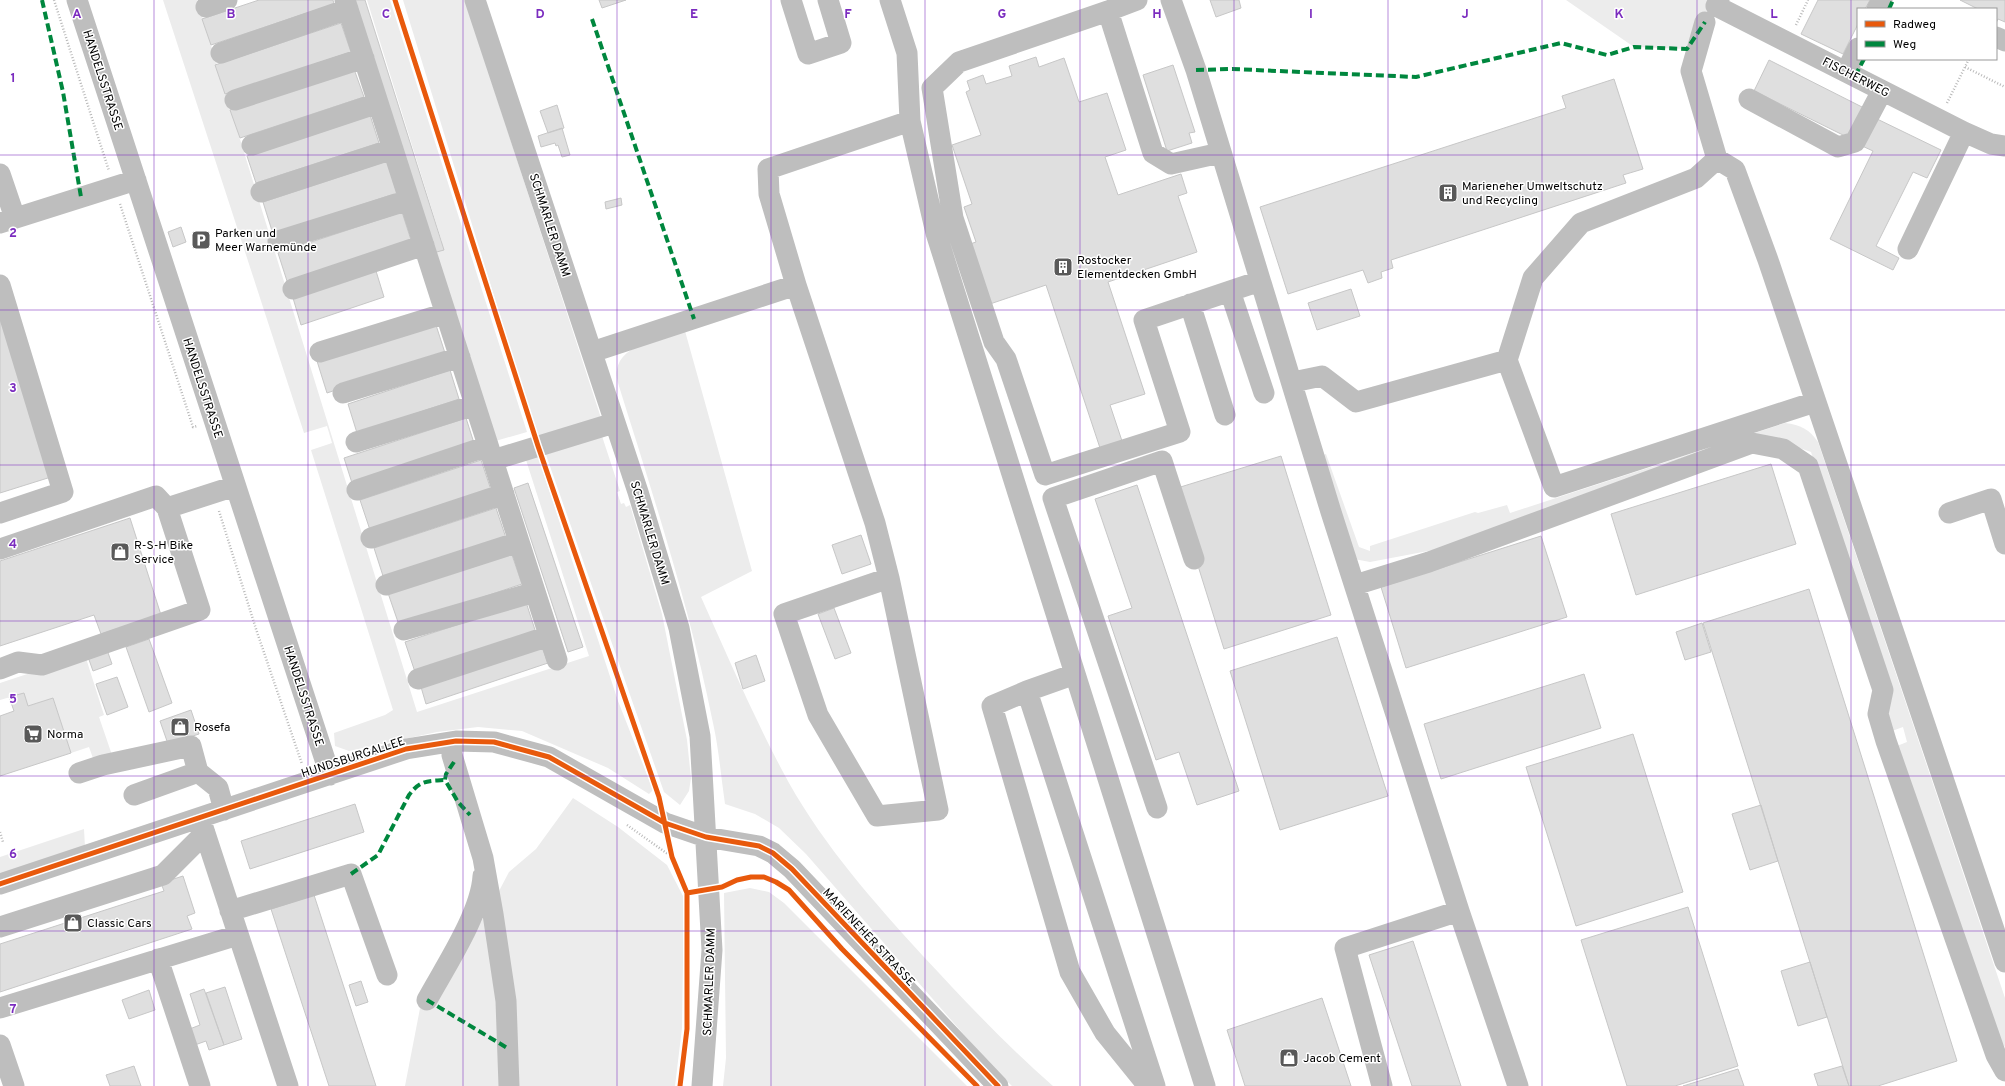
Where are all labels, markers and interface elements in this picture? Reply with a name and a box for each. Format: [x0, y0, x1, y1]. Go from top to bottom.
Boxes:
text: A [72, 7, 82, 23]
text: B [227, 7, 236, 23]
text: C [382, 7, 390, 23]
text: D [535, 7, 545, 23]
text: E [690, 7, 698, 23]
text: F [844, 7, 852, 23]
text: G [998, 7, 1007, 23]
text: H [1152, 7, 1162, 23]
text: I [1309, 7, 1313, 23]
text: J [1461, 7, 1469, 23]
text: K [1614, 7, 1624, 23]
text: L [1770, 7, 1778, 23]
legend [1857, 8, 1997, 60]
text: Radweg [1893, 17, 1936, 33]
street label: HANDELSSTRASSE [78, 28, 126, 133]
text: Weg [1893, 37, 1916, 53]
street label: FISCHERWEG [1819, 54, 1892, 102]
text: 1 [10, 71, 16, 87]
street label: SCHMARLER DAMM [525, 172, 573, 279]
place label: Marieneher Umweltschutz und Recycling [1462, 179, 1603, 209]
building icon: Marieneher Umweltschutz und Recycling [1437, 182, 1459, 204]
text: 2 [9, 226, 17, 242]
place label: Parken und Meer Warnemünde [215, 226, 317, 256]
parking icon: Parken und Meer Warnemünde [190, 229, 212, 251]
place label: Rostocker Elementdecken GmbH [1077, 253, 1197, 283]
building icon: Rostocker Elementdecken GmbH [1052, 256, 1074, 278]
street label: HANDELSSTRASSE [178, 336, 226, 441]
text: 3 [9, 381, 17, 397]
street label: SCHMARLER DAMM [626, 479, 672, 587]
text: 4 [9, 537, 17, 553]
place label: R-S-H Bike Service [134, 538, 193, 568]
shop icon: R-S-H Bike Service [109, 541, 131, 563]
street label: HANDELSSTRASSE [279, 644, 327, 749]
text: 5 [9, 692, 17, 708]
shop icon: Rosefa [169, 716, 191, 738]
place label: Rosefa [194, 720, 230, 736]
supermarket icon: Norma [22, 723, 44, 745]
place label: Norma [47, 727, 83, 743]
street label: HUNDSBURGALLEE [299, 734, 407, 782]
text: 6 [9, 847, 17, 863]
street label: MARIENEHER STRASSE [819, 885, 918, 990]
shop icon: Classic Cars [62, 912, 84, 934]
place label: Classic Cars [87, 916, 152, 932]
street label: SCHMARLER DAMM [700, 928, 720, 1036]
text: 7 [10, 1002, 17, 1018]
shop icon: Jacob Cement [1278, 1047, 1300, 1069]
place label: Jacob Cement [1303, 1051, 1381, 1067]

